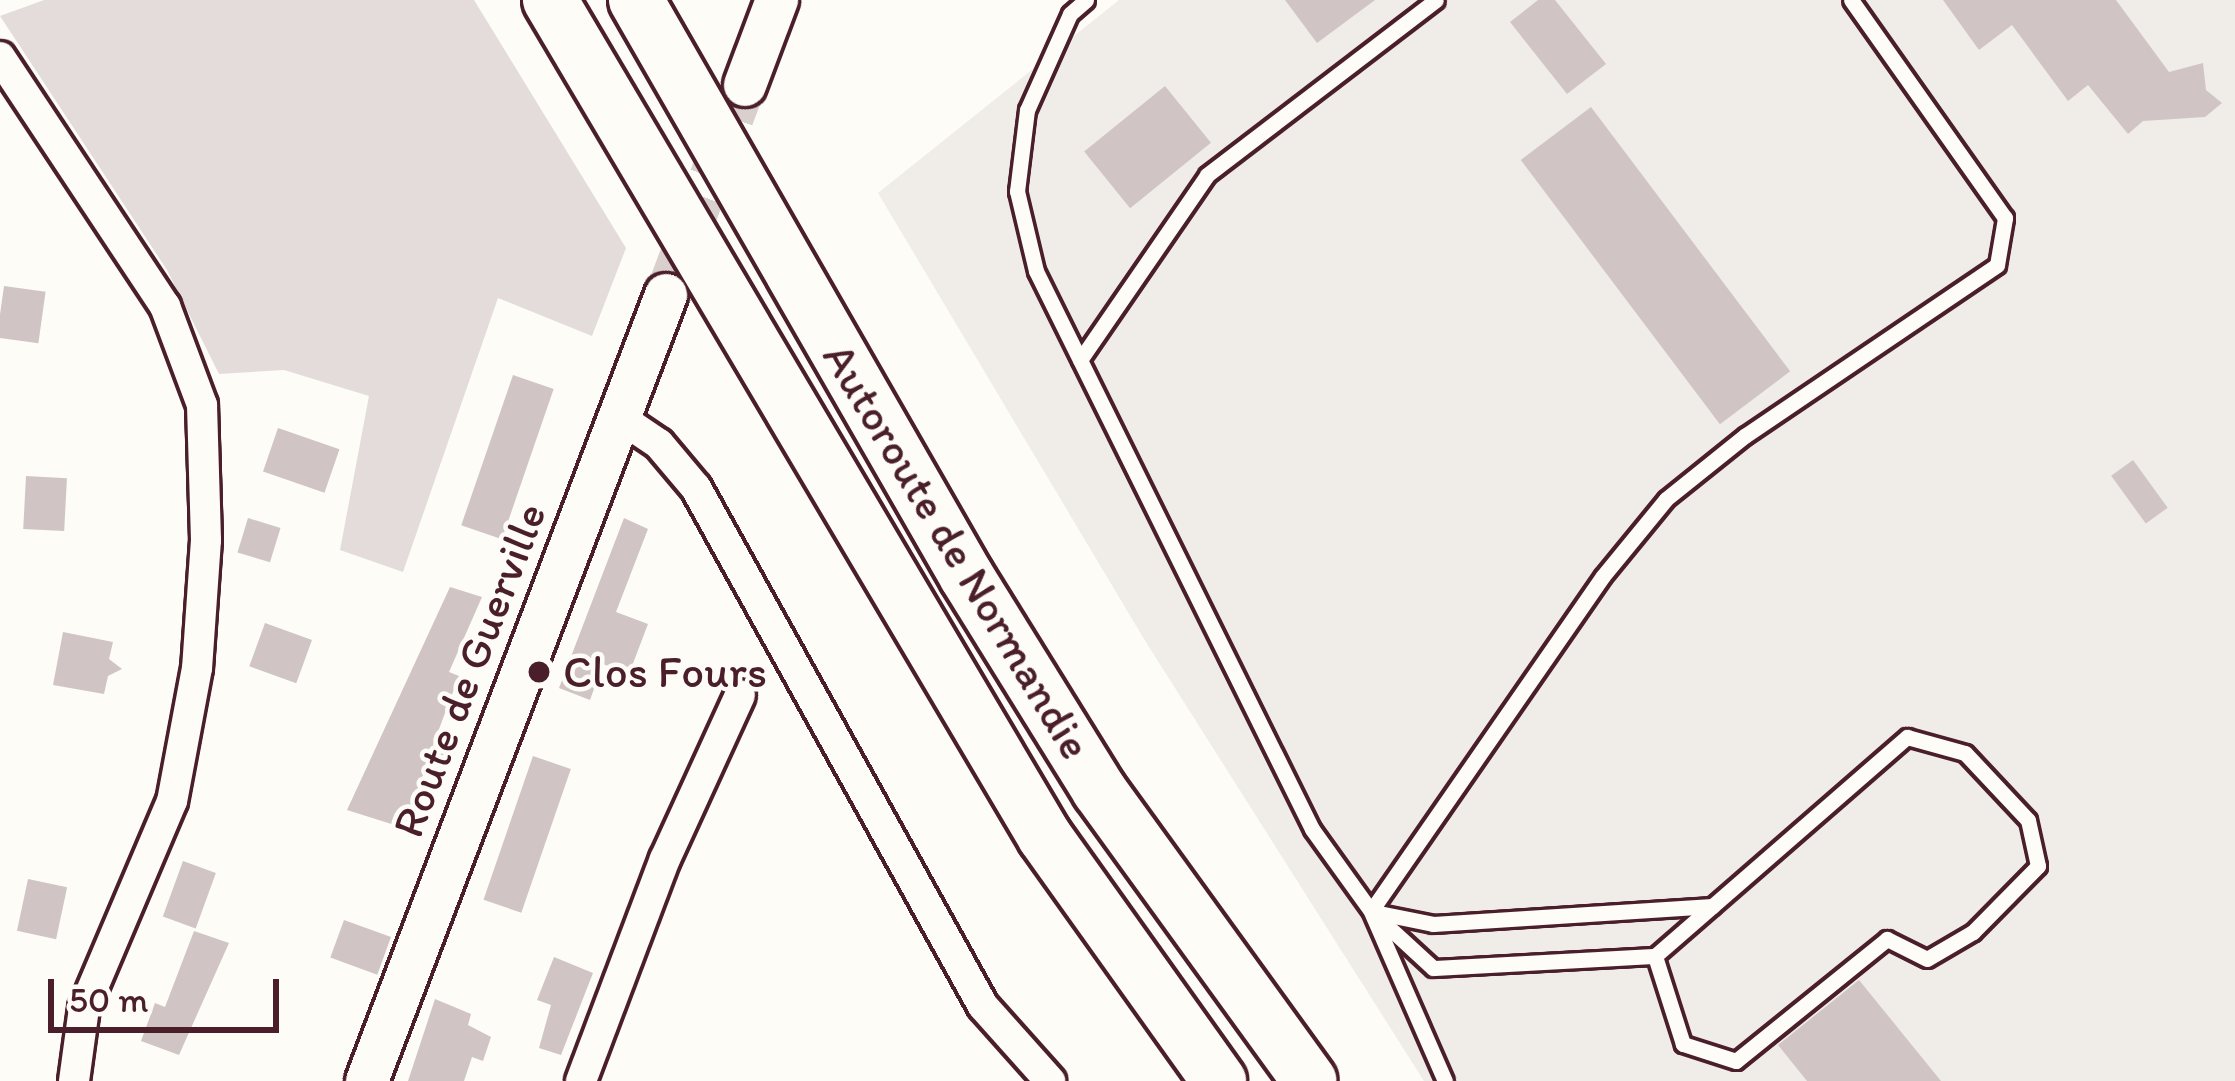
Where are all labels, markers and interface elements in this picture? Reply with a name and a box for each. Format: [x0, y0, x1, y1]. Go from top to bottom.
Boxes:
street label: Autoroute de Normandie [811, 333, 1103, 769]
street label: Route de Guerville [380, 495, 558, 845]
place label: Clos Fours [563, 645, 765, 699]
marker: Clos Fours [526, 659, 552, 685]
scale bar [54, 955, 285, 1029]
text: 50 m [69, 978, 148, 1021]

